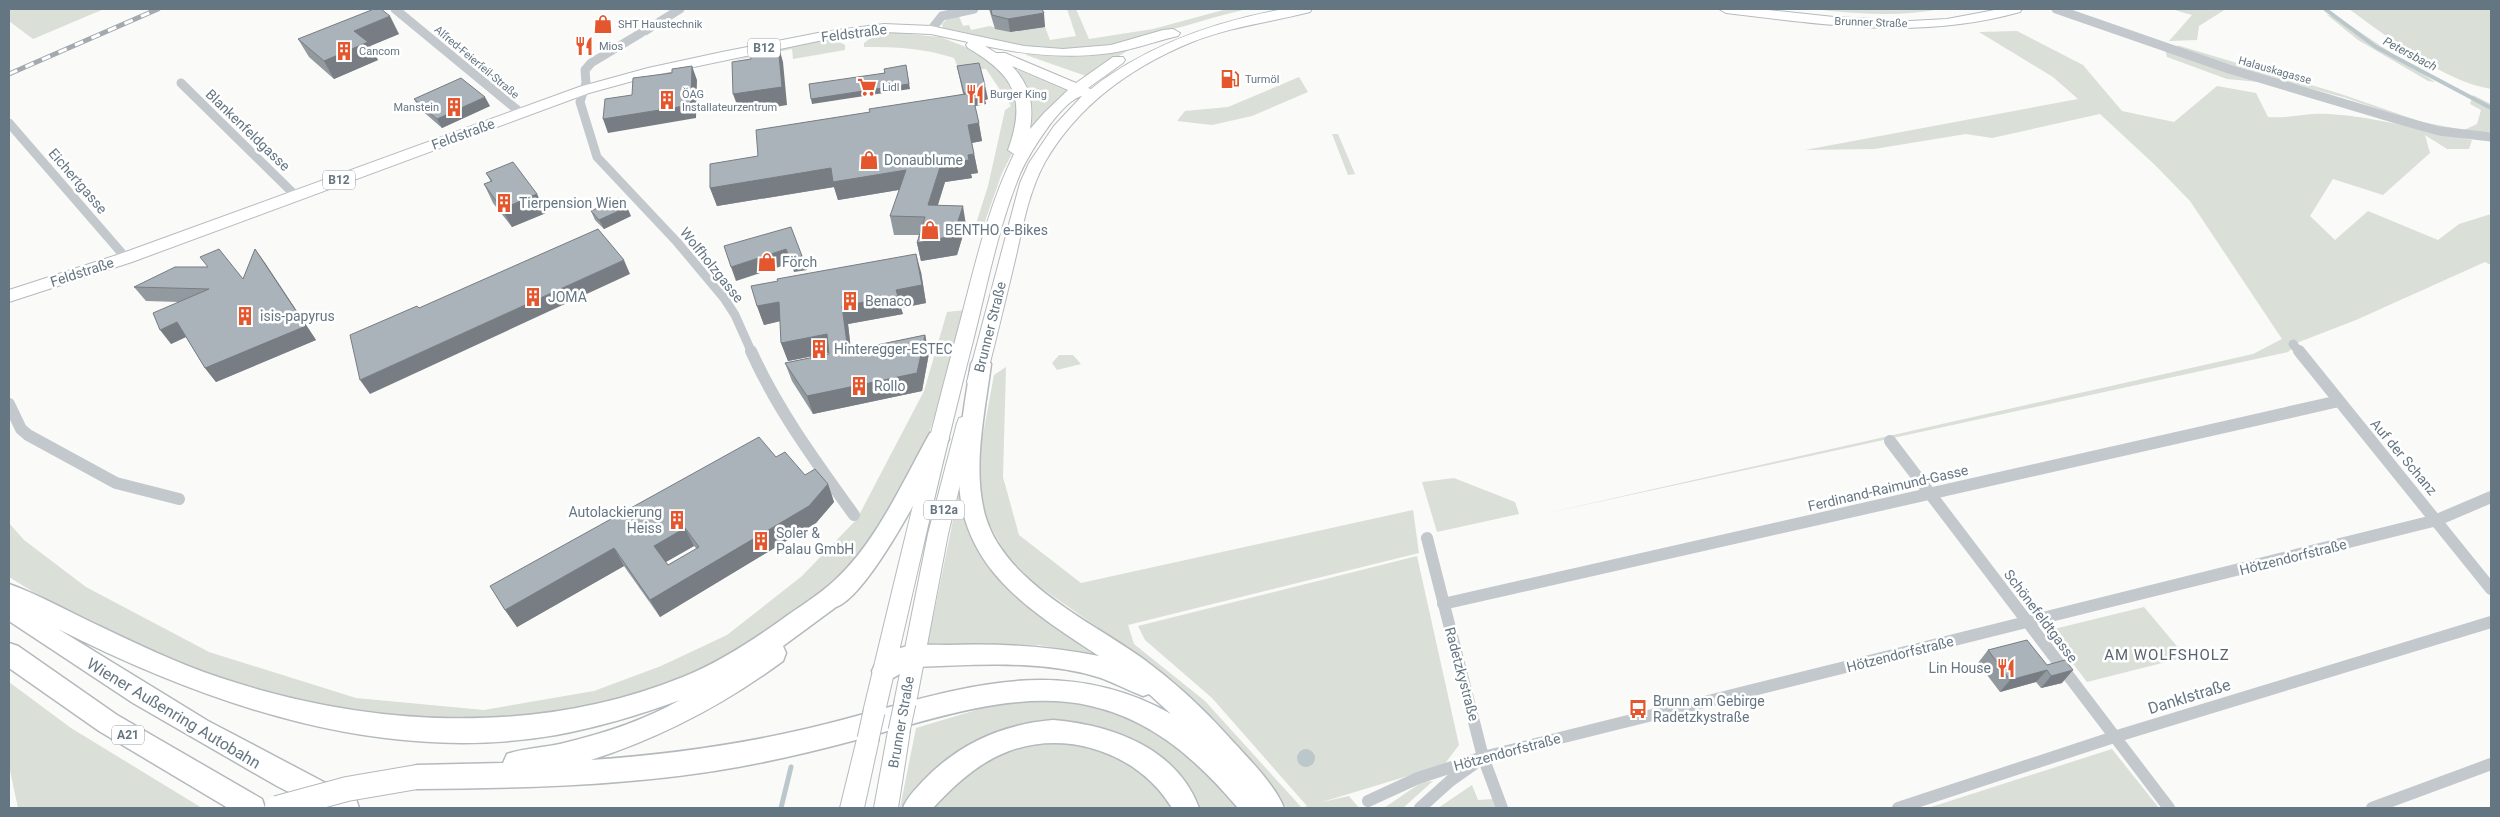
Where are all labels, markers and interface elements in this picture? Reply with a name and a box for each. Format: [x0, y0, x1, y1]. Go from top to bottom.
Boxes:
shop icon: SHT Haustechnik [592, 13, 614, 35]
street label: Brunner Straße [1834, 15, 1908, 30]
place label: SHT Haustechnik [618, 18, 703, 31]
street label: Feldstraße [820, 21, 888, 45]
street label: Alfred-Feierfeil-Straße [432, 23, 522, 102]
water label: Petersbach [2381, 34, 2439, 74]
restaurant icon: Mios [573, 35, 595, 57]
road number: B12 [748, 38, 780, 58]
building icon: Cancom [333, 40, 355, 62]
place label: Mios [599, 40, 624, 53]
place label: Cancom [359, 45, 400, 58]
street label: Halauskagasse [2237, 54, 2313, 87]
fuel station icon: Turmöl [1219, 68, 1241, 90]
place label: Turmöl [1245, 73, 1279, 86]
supermarket icon: Lidl [856, 76, 878, 98]
place label: Lidl [882, 81, 899, 94]
restaurant icon: Burger King [964, 83, 986, 105]
street label: Blankenfeldgasse [203, 86, 293, 174]
place label: ÖAG Installateurzentrum [682, 88, 777, 114]
place label: Burger King [990, 88, 1047, 101]
building icon: ÖAG Installateurzentrum [656, 89, 678, 111]
building icon: Manstein [443, 96, 465, 118]
place label: Manstein [393, 101, 439, 114]
street label: Feldstraße [429, 115, 497, 153]
street label: Eichertgasse [45, 145, 111, 217]
shop icon: Donaublume [858, 149, 880, 171]
place label: Donaublume [884, 152, 963, 168]
road number: B12 [323, 170, 355, 190]
building icon: Tierpension Wien [493, 192, 515, 214]
place label: Tierpension Wien [519, 195, 627, 211]
shop icon: BENTHO e-Bikes [919, 219, 941, 241]
place label: BENTHO e-Bikes [945, 222, 1048, 238]
street label: Wolfholzgasse [677, 224, 747, 306]
shop icon: Förch [756, 251, 778, 273]
street label: Feldstraße [48, 254, 116, 290]
place label: Förch [782, 254, 817, 270]
street label: Brunner Straße [971, 280, 1009, 374]
building icon: JOMA [522, 286, 544, 308]
place label: JOMA [548, 289, 587, 305]
building icon: Benaco [839, 290, 861, 312]
place label: Benaco [865, 293, 912, 309]
building icon: isis-papyrus [234, 305, 256, 327]
place label: isis-papyrus [260, 308, 335, 324]
building icon: Hinteregger-ESTEC [808, 338, 830, 360]
place label: Hinteregger-ESTEC [834, 341, 953, 357]
building icon: Rollo [848, 375, 870, 397]
place label: Rollo [874, 378, 905, 394]
street label: Auf der Schanz [2368, 416, 2440, 498]
street label: Ferdinand-Raimund-Gasse [1806, 462, 1970, 514]
road number: B12a [924, 500, 964, 520]
place label: Autolackierung Heiss [568, 504, 662, 536]
building icon: Autolackierung Heiss [666, 509, 688, 531]
place label: Soler & Palau GmbH [776, 525, 854, 557]
building icon: Soler & Palau GmbH [750, 530, 772, 552]
street label: Hötzendorfstraße [2238, 536, 2348, 578]
street label: Schönefeldtgasse [2001, 567, 2081, 665]
street label: Radetzkystraße [1442, 625, 1482, 723]
street label: Hötzendorfstraße [1845, 633, 1955, 675]
district label: AM WOLFSHOLZ [2104, 646, 2230, 664]
street label: Wiener Außenring Autobahn [84, 654, 264, 773]
restaurant icon: Lin House [1995, 657, 2017, 679]
place label: Lin House [1929, 660, 1991, 676]
street label: Brunner Straße [885, 675, 917, 769]
street label: Danklstraße [2146, 675, 2233, 718]
place label: Brunn am Gebirge Radetzkystraße [1653, 693, 1765, 725]
bus stop icon: Brunn am Gebirge Radetzkystraße [1627, 698, 1649, 720]
road number: A21 [112, 726, 144, 744]
street label: Hötzendorfstraße [1452, 730, 1562, 774]

